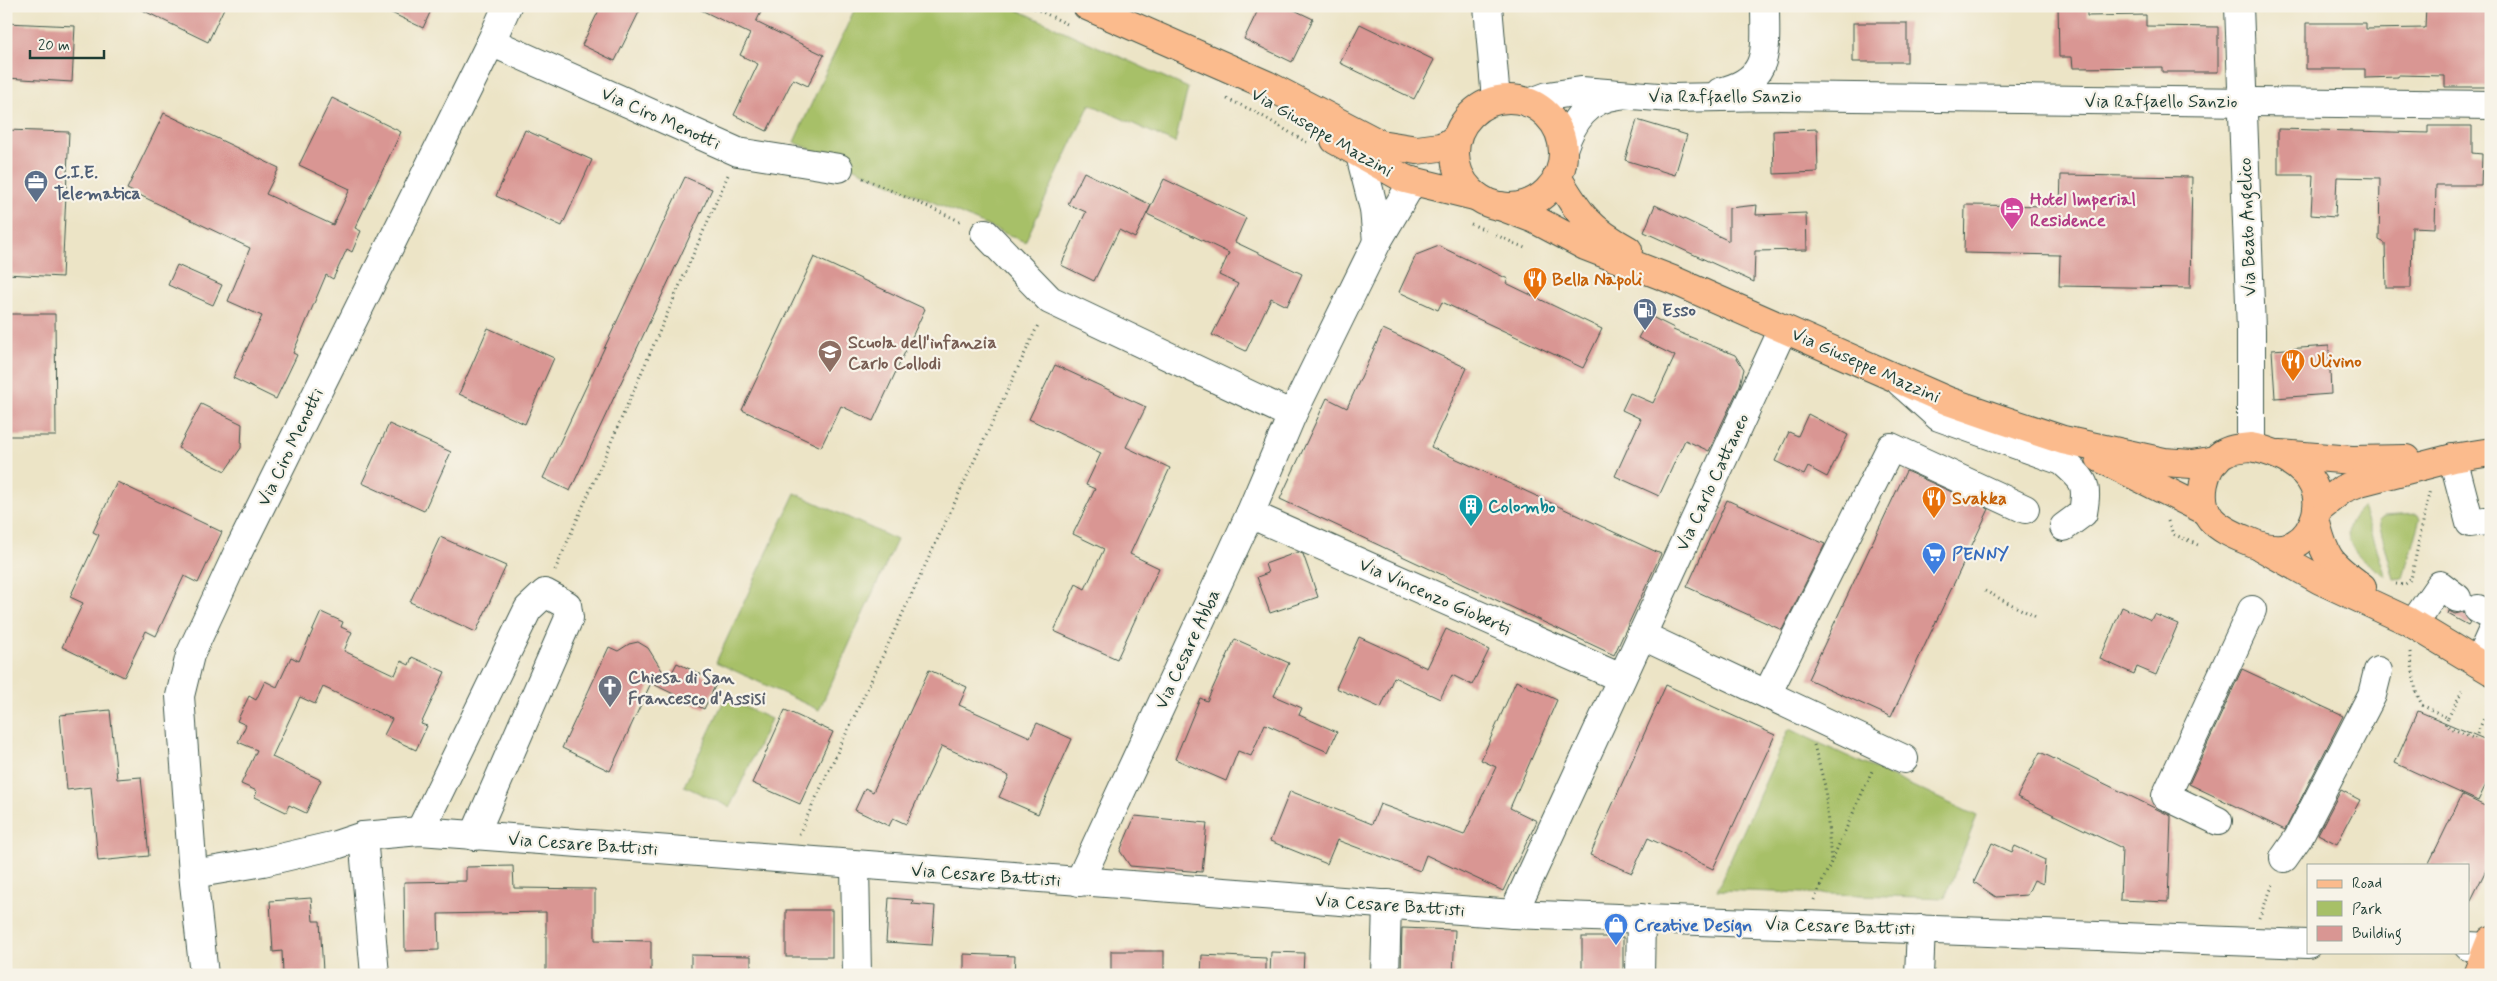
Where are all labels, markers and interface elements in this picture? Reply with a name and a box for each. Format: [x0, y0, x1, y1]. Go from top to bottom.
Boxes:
scale bar [30, 28, 104, 60]
text: 20 m [38, 36, 70, 56]
street label: Via Ciro Menotti [597, 82, 724, 156]
street label: Via Giuseppe Mazzini [1246, 82, 1397, 183]
street label: Via Raffaello Sanzio [1649, 85, 1801, 109]
street label: Via Raffaello Sanzio [2085, 90, 2237, 114]
street label: Via Beato Angelico [2234, 157, 2264, 297]
place label: C.I.E. Telematica [54, 161, 141, 206]
office icon: C.I.E. Telematica [23, 169, 49, 203]
place label: Hotel Imperial Residence [2030, 188, 2136, 233]
hotel icon: Hotel Imperial Residence [1999, 196, 2025, 230]
restaurant icon: Bella Napoli [1522, 266, 1548, 300]
place label: Bella Napoli [1552, 268, 1643, 292]
fuel station icon: Esso [1632, 297, 1658, 331]
place label: Esso [1662, 299, 1696, 323]
street label: Via Giuseppe Mazzini [1788, 322, 1944, 409]
place label: Scuola dell'infanzia Carlo Collodi [848, 331, 997, 376]
school or university icon: Scuola dell'infanzia Carlo Collodi [817, 339, 843, 373]
restaurant icon: Ulivino [2280, 348, 2306, 382]
place label: Ulivino [2310, 350, 2362, 374]
street label: Via Ciro Menotti [252, 384, 330, 510]
street label: Via Carlo Cattaneo [1671, 410, 1755, 555]
restaurant icon: Svakka [1921, 485, 1947, 519]
place label: Svakka [1952, 487, 2007, 511]
building icon: Colombo [1458, 493, 1484, 527]
place label: Colombo [1488, 495, 1556, 519]
supermarket icon: PENNY [1921, 541, 1947, 575]
place label: PENNY [1952, 543, 2009, 567]
street label: Via Vincenzo Gioberti [1355, 553, 1514, 641]
street label: Via Cesare Abba [1150, 586, 1226, 713]
place label: Chiesa di San Francesco d'Assisi [628, 666, 766, 711]
church icon: Chiesa di San Francesco d'Assisi [597, 674, 623, 708]
street label: Via Cesare Battisti [507, 828, 659, 862]
street label: Via Cesare Battisti [910, 859, 1062, 893]
legend [2307, 864, 2470, 954]
text: Road [2352, 874, 2382, 894]
street label: Via Cesare Battisti [1314, 889, 1466, 923]
text: Park [2352, 900, 2382, 920]
shop icon: Creative Design [1603, 912, 1629, 946]
street label: Via Cesare Battisti [1765, 912, 1915, 942]
place label: Creative Design [1634, 914, 1752, 938]
text: Building [2352, 924, 2402, 945]

